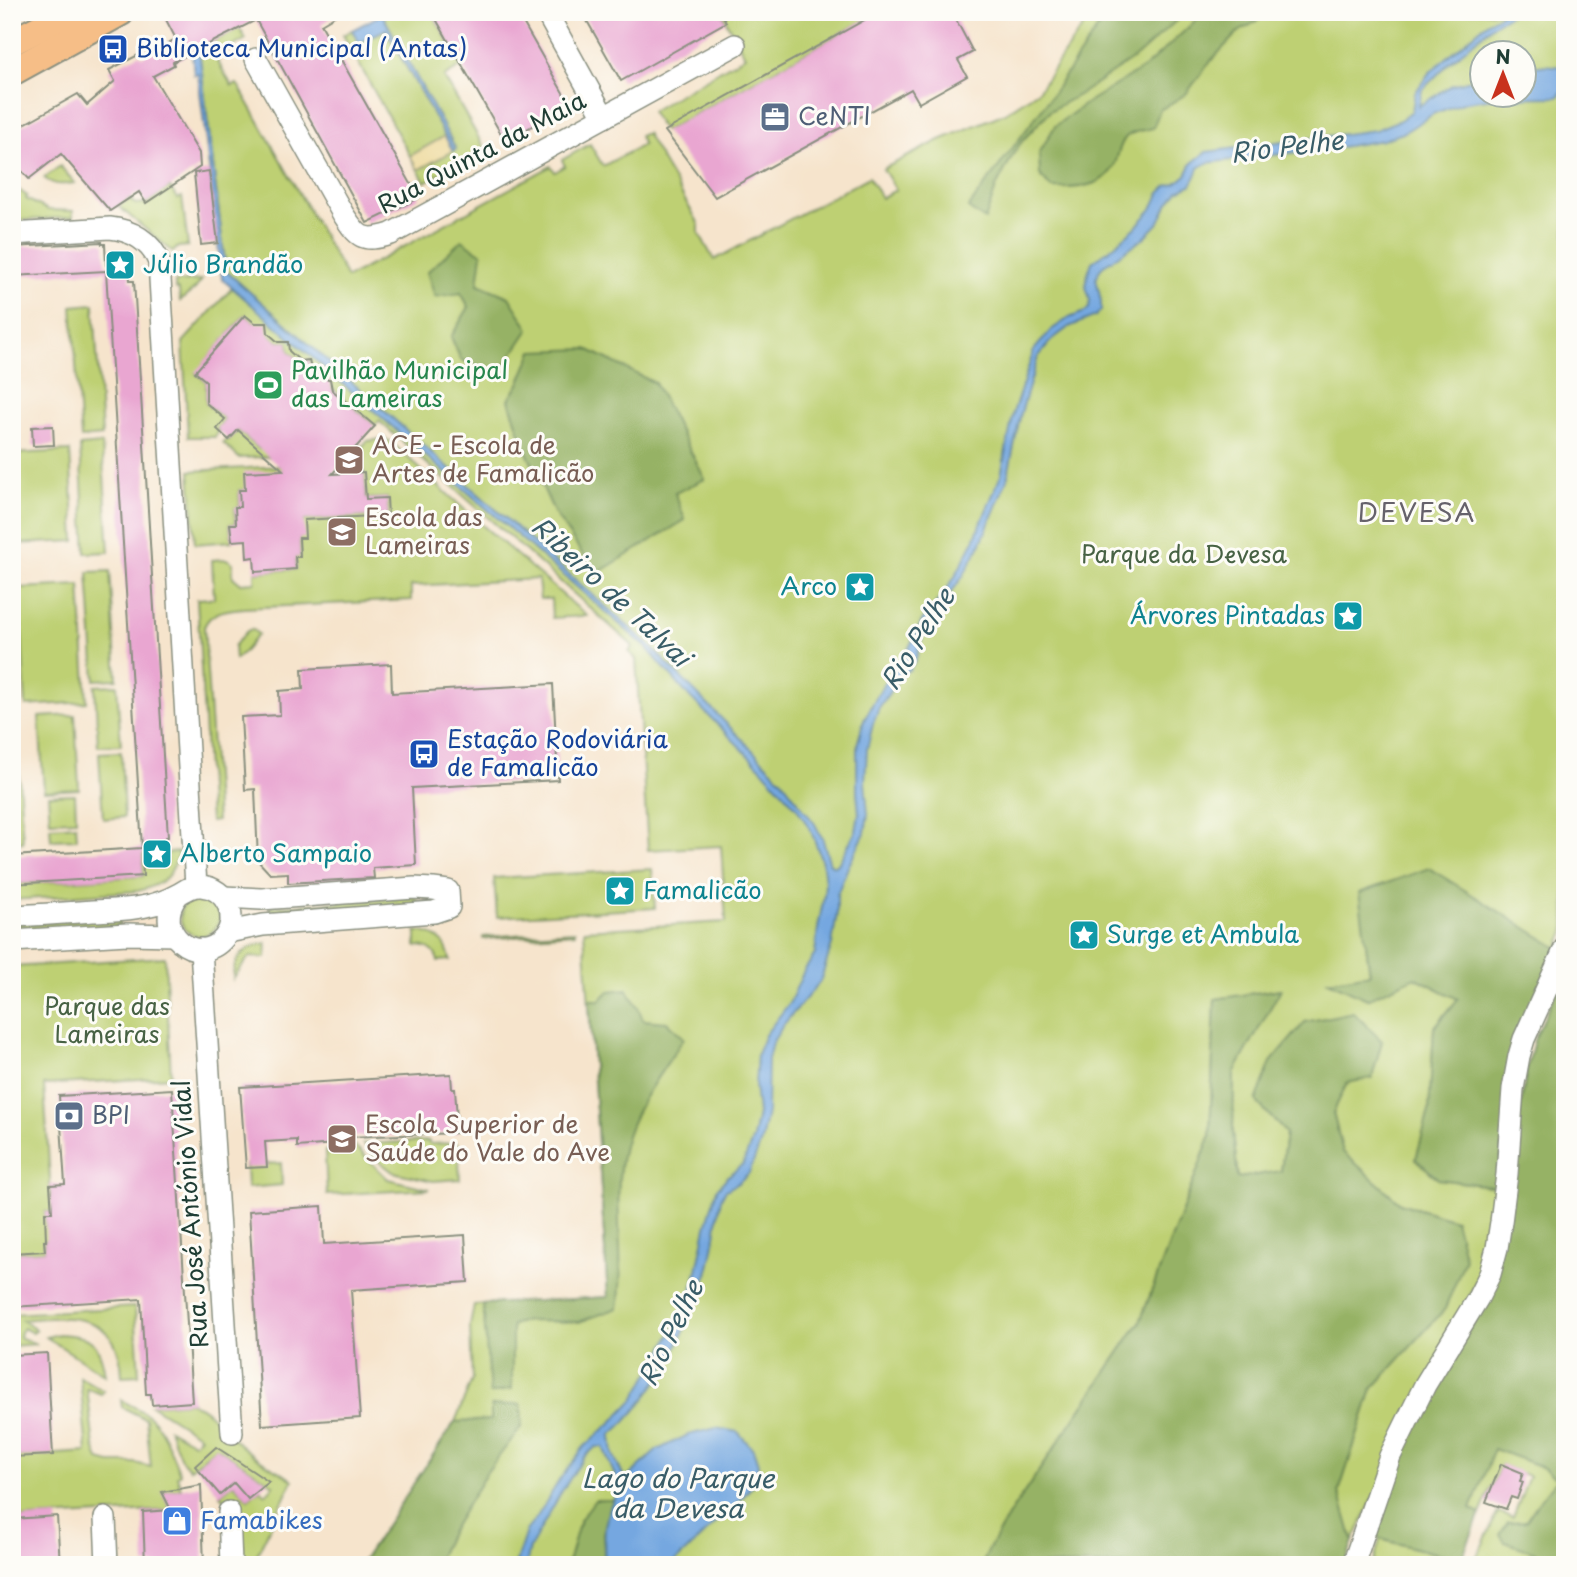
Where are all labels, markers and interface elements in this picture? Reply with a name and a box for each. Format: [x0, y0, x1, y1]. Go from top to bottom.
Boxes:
place label: Biblioteca Municipal (Antas) [136, 29, 467, 65]
bus stop icon: Biblioteca Municipal (Antas) [96, 32, 130, 66]
north arrow [1468, 38, 1538, 108]
text: N [1495, 42, 1511, 70]
street label: Rua Quinta da Maia [371, 81, 592, 221]
place label: CeNTI [798, 97, 871, 133]
office icon: CeNTI [758, 100, 792, 134]
water label: Rio Pelhe [1228, 119, 1347, 172]
place label: Júlio Brandão [143, 245, 303, 281]
place icon: Júlio Brandão [103, 248, 137, 282]
place label: Pavilhão Municipal das Lameiras [291, 351, 508, 415]
sports icon: Pavilhão Municipal das Lameiras [251, 368, 285, 402]
place label: ACE - Escola de Artes de Famalicão [372, 426, 594, 490]
school or university icon: ACE - Escola de Artes de Famalicão [332, 443, 366, 477]
district label: DEVESA [1357, 492, 1477, 531]
place label: Escola das Lameiras [365, 498, 483, 562]
water label: Ribeiro de Talvai [524, 507, 703, 678]
school or university icon: Escola das Lameiras [325, 515, 359, 549]
park label: Parque da Devesa [1081, 535, 1287, 571]
place label: Arco [781, 567, 837, 603]
place icon: Arco [843, 570, 877, 604]
water label: Rio Pelhe [870, 578, 964, 697]
place label: Árvores Pintadas [1130, 596, 1325, 632]
place icon: Árvores Pintadas [1331, 599, 1365, 633]
place label: Estação Rodoviária de Famalicão [447, 720, 668, 784]
bus stop icon: Estação Rodoviária de Famalicão [407, 737, 441, 771]
place label: Alberto Sampaio [180, 834, 372, 870]
place icon: Alberto Sampaio [140, 837, 174, 871]
place label: Famalicão [643, 871, 762, 907]
place icon: Famalicão [603, 874, 637, 908]
place label: Surge et Ambula [1107, 915, 1299, 951]
place icon: Surge et Ambula [1067, 918, 1101, 952]
park label: Parque das Lameiras [44, 987, 170, 1051]
street label: Rua José António Vidal [162, 1079, 216, 1349]
place label: BPI [92, 1096, 130, 1132]
bank icon: BPI [52, 1099, 86, 1133]
place label: Escola Superior de Saúde do Vale do Ave [365, 1105, 610, 1169]
school or university icon: Escola Superior de Saúde do Vale do Ave [325, 1122, 359, 1156]
water label: Rio Pelhe [627, 1271, 713, 1392]
water label: Lago do Parque da Devesa [582, 1458, 776, 1527]
place label: Famabikes [200, 1501, 323, 1537]
shop icon: Famabikes [160, 1504, 194, 1538]

